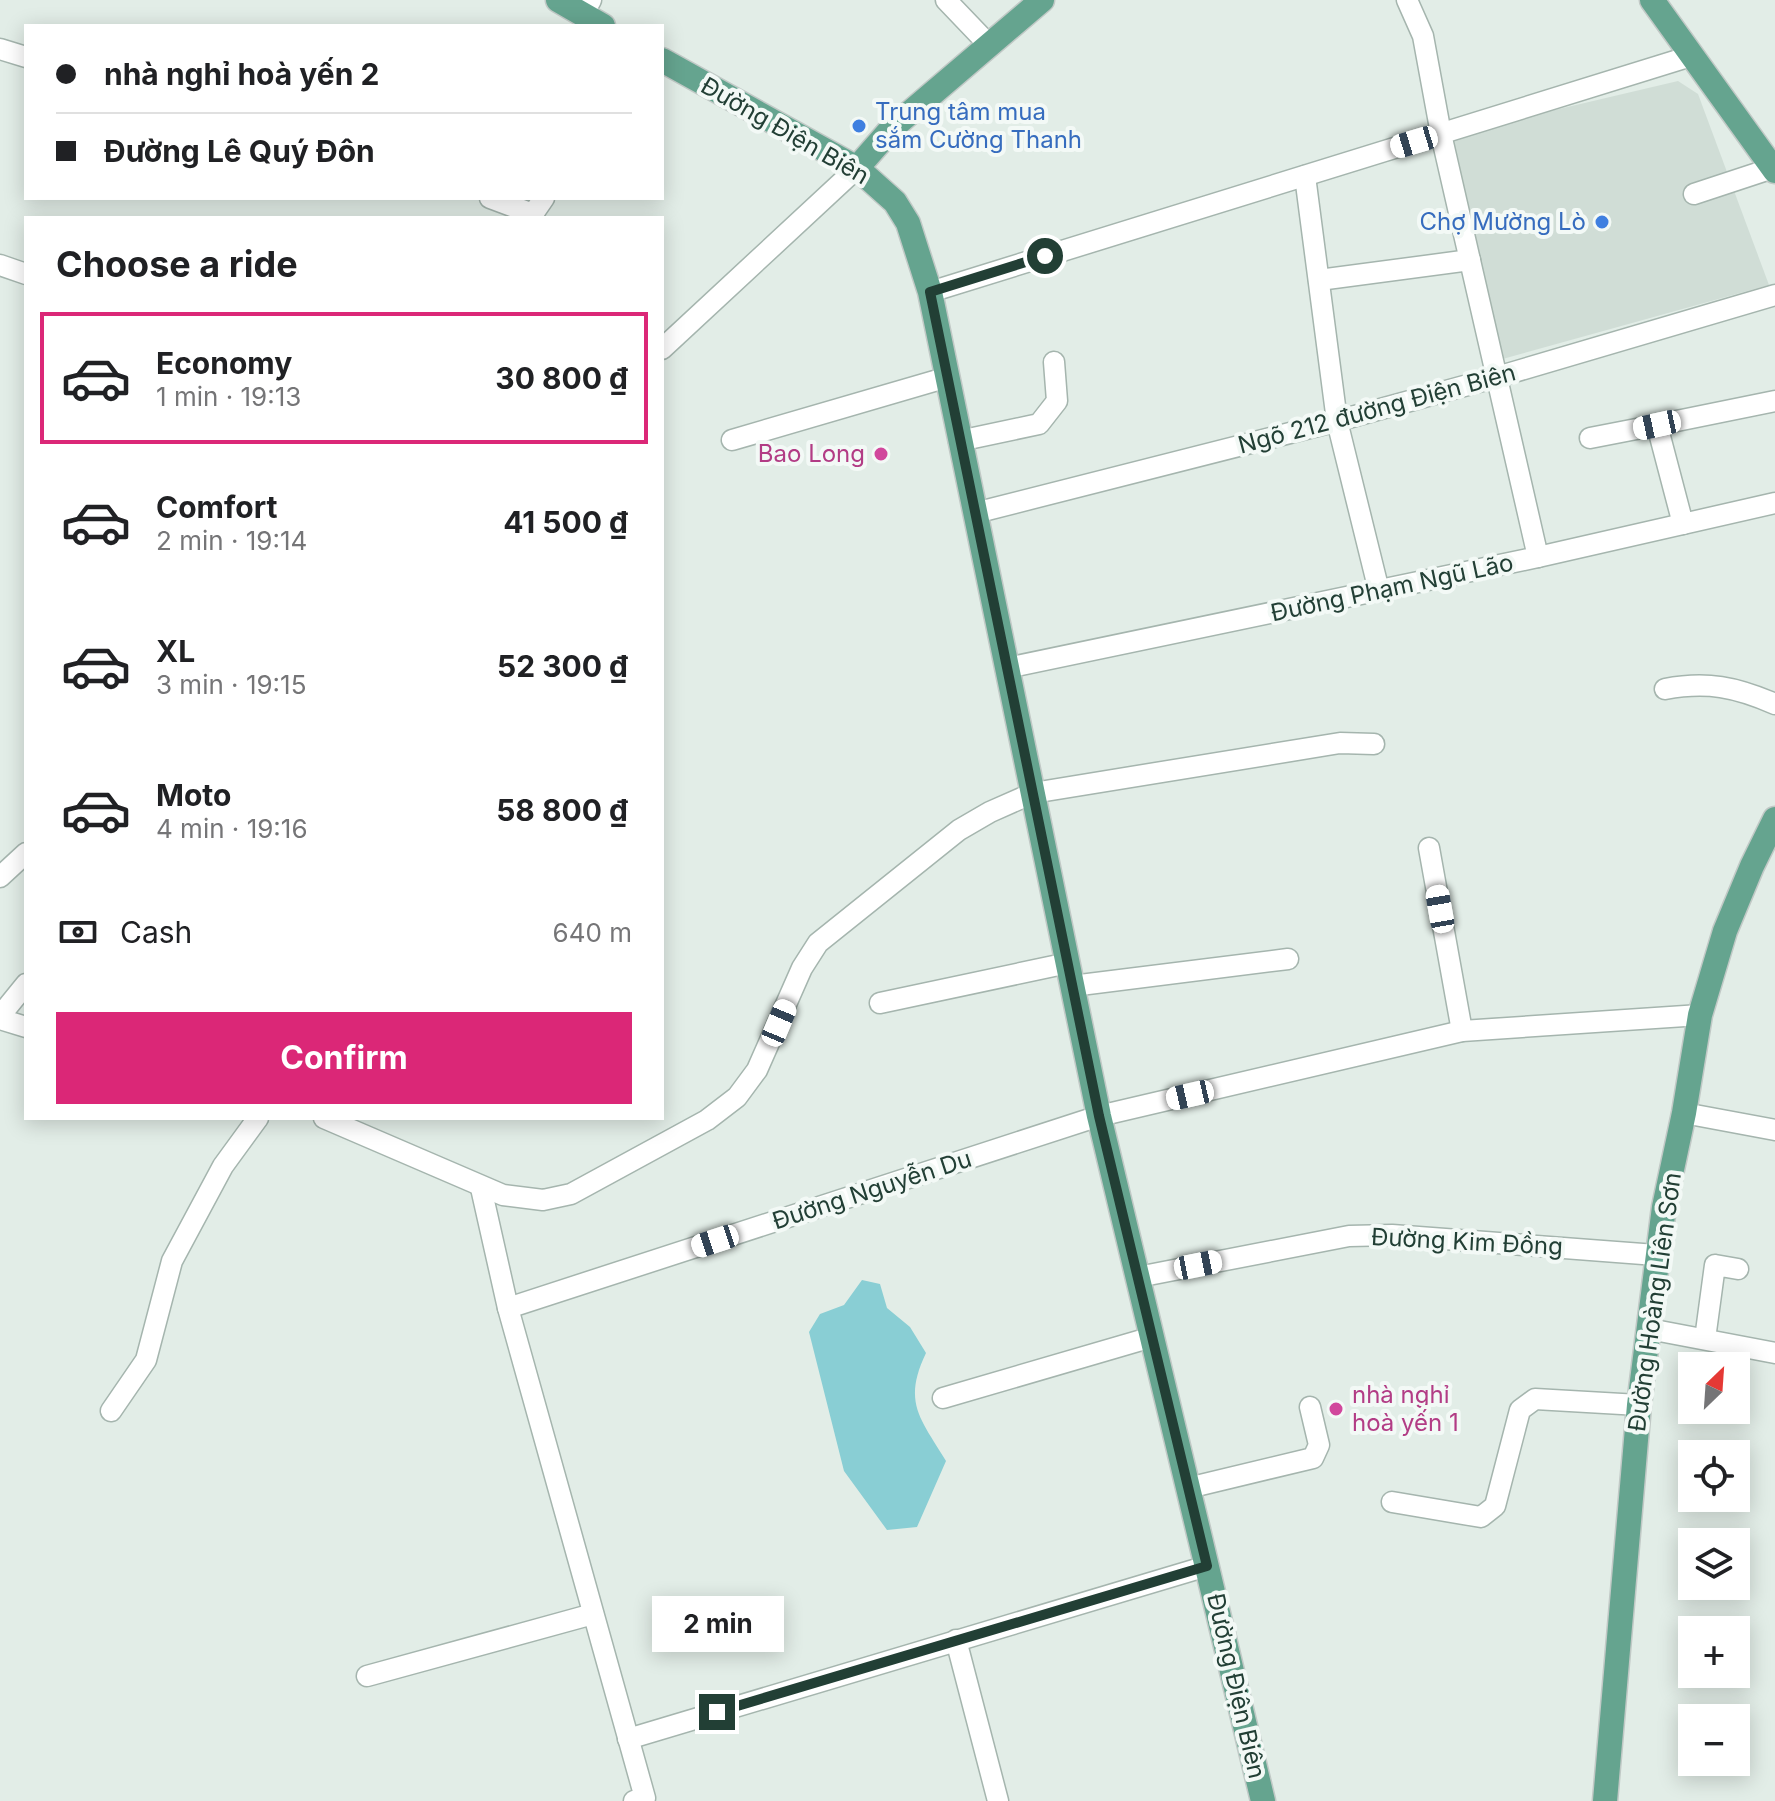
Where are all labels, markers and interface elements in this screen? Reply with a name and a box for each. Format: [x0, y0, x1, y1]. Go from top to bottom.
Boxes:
text: nhà nghỉ hoà yến 2 [104, 56, 379, 92]
street label: Đường Điện Biên [696, 71, 874, 190]
place label: Trung tâm mua sắm Cường Thanh [875, 97, 1082, 154]
marker: Trung tâm mua sắm Cường Thanh [850, 117, 868, 135]
car [1388, 124, 1440, 160]
text: Đường Lê Quý Đôn [104, 133, 375, 169]
place label: Chợ Mường Lò [1420, 207, 1586, 236]
marker: Chợ Mường Lò [1593, 213, 1611, 231]
route start [1027, 238, 1063, 274]
text: Choose a ride [56, 242, 298, 286]
icon: car [60, 342, 132, 414]
text: Economy [156, 345, 292, 381]
street label: Ngõ 212 đường Điện Biên [1235, 357, 1519, 460]
text: 30 800 ₫ [495, 360, 628, 396]
text: 1 min · 19:13 [156, 381, 301, 412]
car [1631, 408, 1683, 442]
place label: Bao Long [758, 439, 865, 468]
marker: Bao Long [872, 445, 890, 463]
icon: car [60, 486, 132, 558]
text: Comfort [156, 489, 277, 525]
text: 41 500 ₫ [503, 504, 628, 540]
text: 2 min · 19:14 [156, 525, 307, 556]
street label: Đường Phạm Ngũ Lão [1268, 548, 1516, 627]
icon: car [60, 630, 132, 702]
text: XL [156, 633, 195, 669]
text: 52 300 ₫ [497, 648, 628, 684]
text: 3 min · 19:15 [156, 669, 307, 700]
icon: car [60, 774, 132, 846]
text: Moto [156, 777, 231, 813]
text: 58 800 ₫ [496, 792, 628, 828]
text: 4 min · 19:16 [156, 813, 308, 844]
car [1424, 883, 1456, 935]
icon: cash [56, 910, 100, 954]
text: Cash [120, 914, 192, 950]
text: 640 m [553, 917, 632, 948]
car [759, 996, 799, 1050]
button: Confirm [56, 1012, 632, 1104]
car [1164, 1078, 1216, 1112]
street label: Đường Nguyễn Du [769, 1144, 975, 1235]
street label: Đường Hoàng Liên Sơn [1622, 1171, 1687, 1433]
car [688, 1222, 742, 1260]
street label: Đường Kim Đồng [1370, 1222, 1564, 1261]
car [1172, 1249, 1224, 1281]
north arrow [1678, 1352, 1750, 1424]
map controls [1678, 1352, 1750, 1776]
place label: nhà nghỉ hoà yến 1 [1352, 1380, 1459, 1437]
marker: nhà nghỉ hoà yến 1 [1327, 1400, 1345, 1418]
button: locate [1678, 1440, 1750, 1512]
button: layers [1678, 1528, 1750, 1600]
street label: Đường Điện Biên [1201, 1591, 1272, 1781]
callout: 2 min [651, 1596, 783, 1652]
text: 2 min [683, 1608, 753, 1639]
button: + [1678, 1616, 1750, 1688]
route end [699, 1694, 735, 1730]
button: − [1678, 1704, 1750, 1776]

